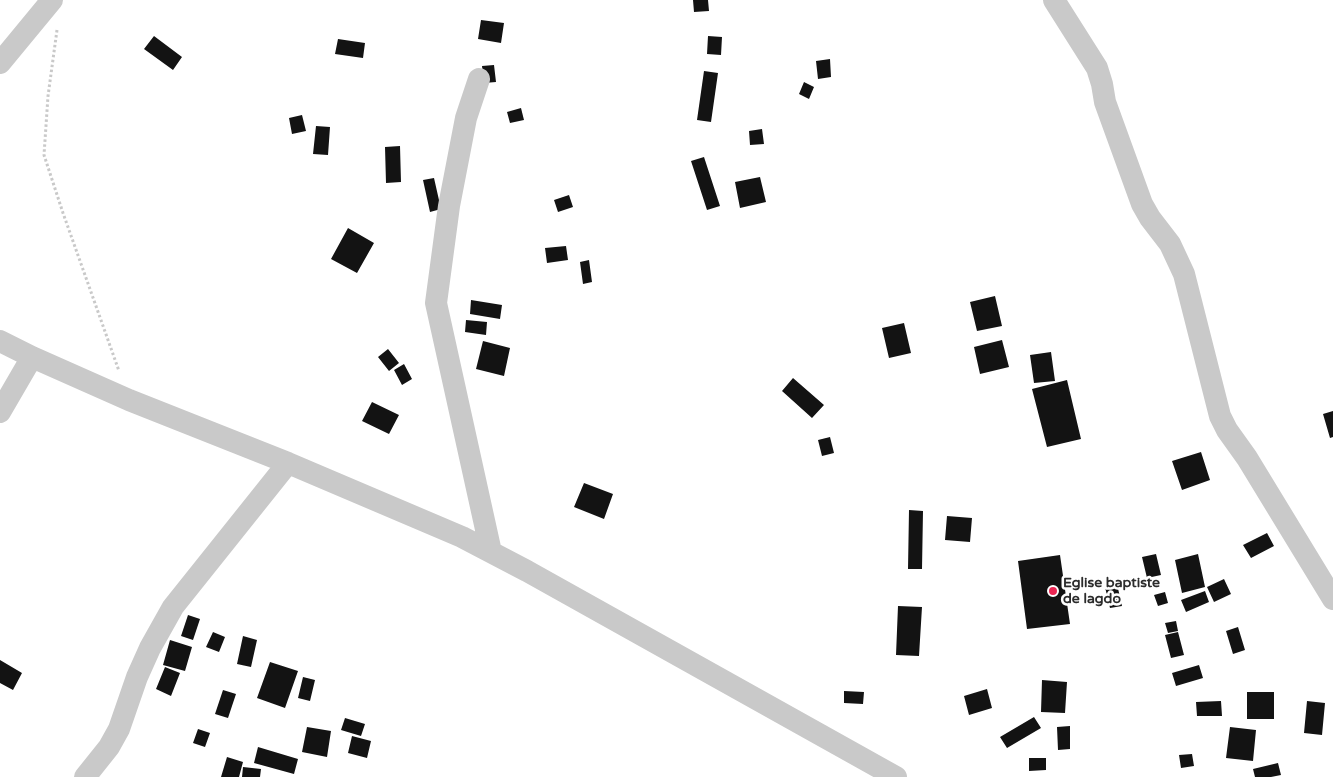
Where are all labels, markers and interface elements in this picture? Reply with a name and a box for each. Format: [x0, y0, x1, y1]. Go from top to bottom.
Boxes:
place label: Eglise baptiste de lagdo [1063, 575, 1160, 608]
marker: Eglise baptiste de lagdo [1047, 585, 1059, 597]

